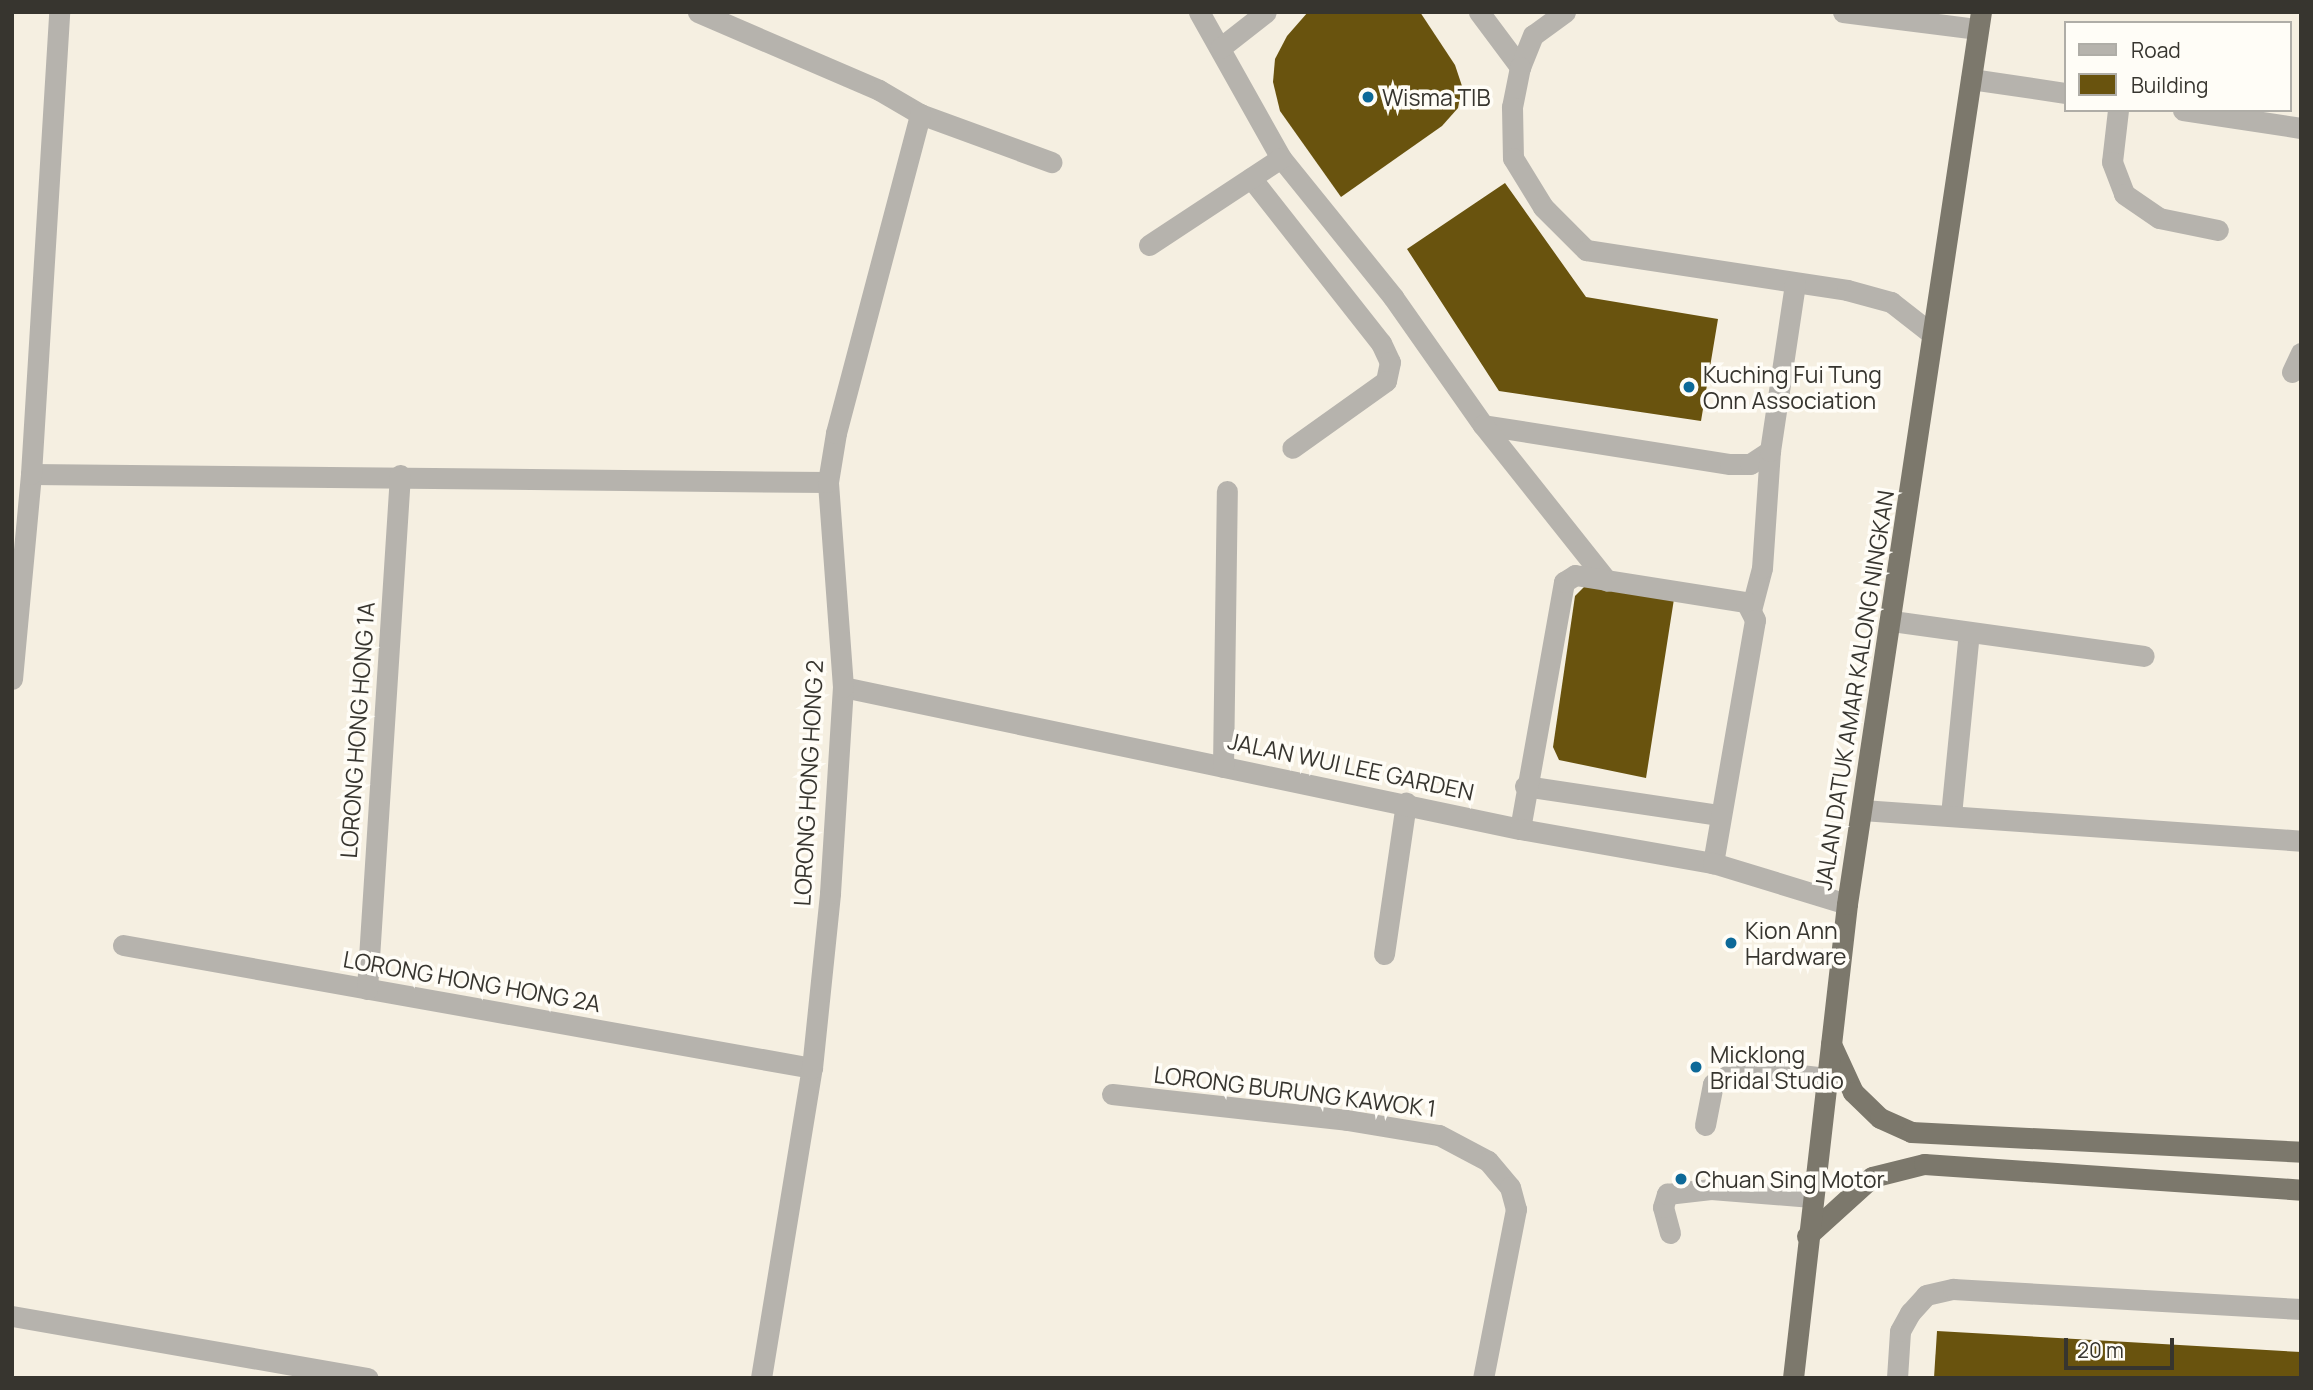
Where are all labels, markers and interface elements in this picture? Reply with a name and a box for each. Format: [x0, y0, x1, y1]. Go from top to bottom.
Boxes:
legend [2064, 21, 2292, 112]
text: Road [2131, 36, 2181, 64]
text: Building [2131, 71, 2208, 99]
place label: Wisma TIB [1382, 83, 1491, 111]
marker: Wisma TIB [1360, 89, 1376, 105]
place label: Kuching Fui Tung Onn Association [1703, 360, 1882, 414]
marker: Kuching Fui Tung Onn Association [1681, 379, 1697, 395]
street label: JALAN DATUK AMAR KALONG NINGKAN [1809, 488, 1899, 892]
street label: LORONG HONG HONG 1A [334, 601, 380, 859]
street label: LORONG HONG HONG 2 [788, 659, 828, 907]
street label: JALAN WUI LEE GARDEN [1225, 726, 1477, 806]
place label: Kion Ann Hardware [1745, 916, 1846, 970]
marker: Kion Ann Hardware [1723, 935, 1739, 951]
street label: LORONG HONG HONG 2A [341, 945, 603, 1017]
place label: Micklong Bridal Studio [1710, 1040, 1844, 1094]
marker: Micklong Bridal Studio [1688, 1059, 1704, 1075]
street label: LORONG BURUNG KAWOK 1 [1152, 1060, 1438, 1122]
place label: Chuan Sing Motor [1695, 1165, 1885, 1193]
marker: Chuan Sing Motor [1673, 1171, 1689, 1187]
scale bar [2068, 1324, 2178, 1368]
text: 20 m [2077, 1336, 2124, 1364]

